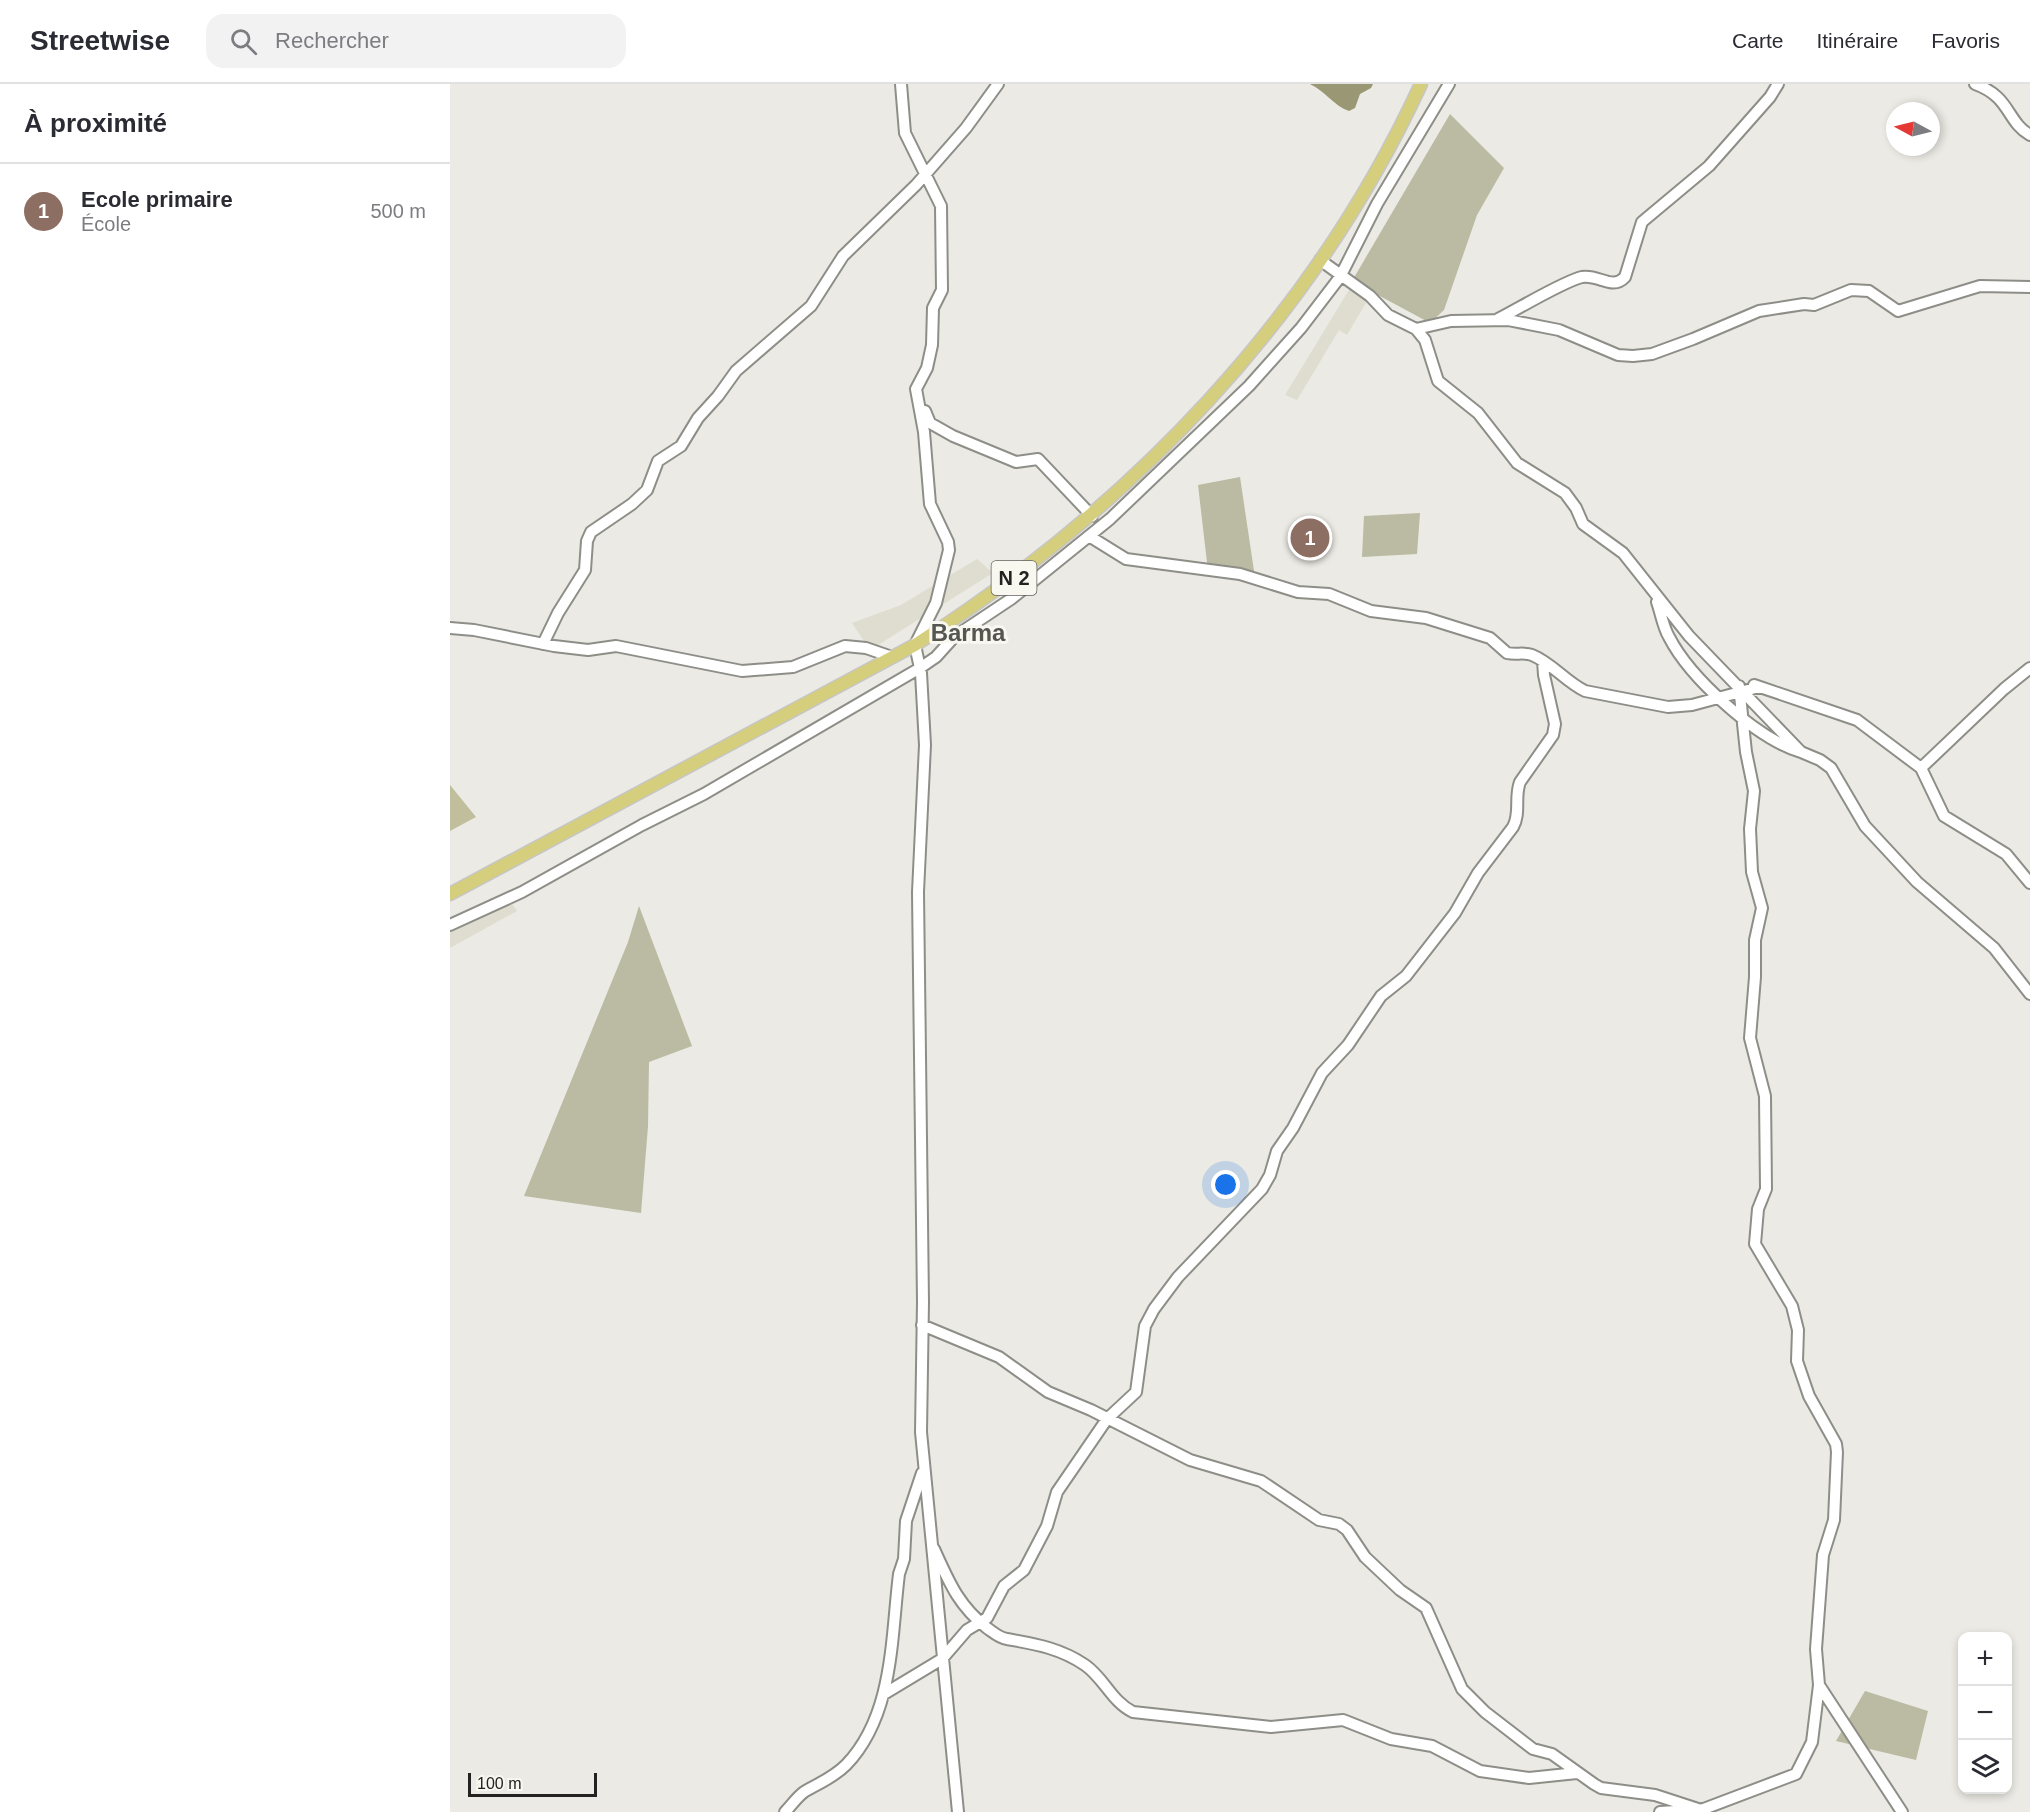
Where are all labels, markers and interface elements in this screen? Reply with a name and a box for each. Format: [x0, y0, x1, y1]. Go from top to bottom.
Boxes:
search box [206, 14, 626, 68]
text: Streetwise [30, 25, 170, 56]
icon: search [227, 25, 260, 58]
text: Rechercher [275, 28, 389, 53]
text: Carte [1732, 29, 1783, 52]
text: Itinéraire [1816, 29, 1898, 52]
text: Favoris [1931, 29, 2000, 52]
north arrow [1886, 102, 1940, 156]
text: À proximité [24, 108, 167, 138]
text: Ecole primaire [81, 187, 233, 212]
text: 1 [38, 200, 49, 222]
text: 500 m [370, 200, 426, 222]
text: École [81, 213, 131, 235]
pin: 1 [1290, 516, 1330, 560]
road number: N 2 [992, 561, 1036, 595]
district label: Barma [931, 619, 1006, 646]
your location [1211, 1170, 1240, 1199]
map controls [1958, 1632, 2012, 1794]
button: + [1958, 1632, 2012, 1686]
button: − [1958, 1686, 2012, 1740]
button: layers [1958, 1740, 2012, 1794]
scale bar [468, 1770, 597, 1798]
text: 100 m [477, 1775, 521, 1792]

